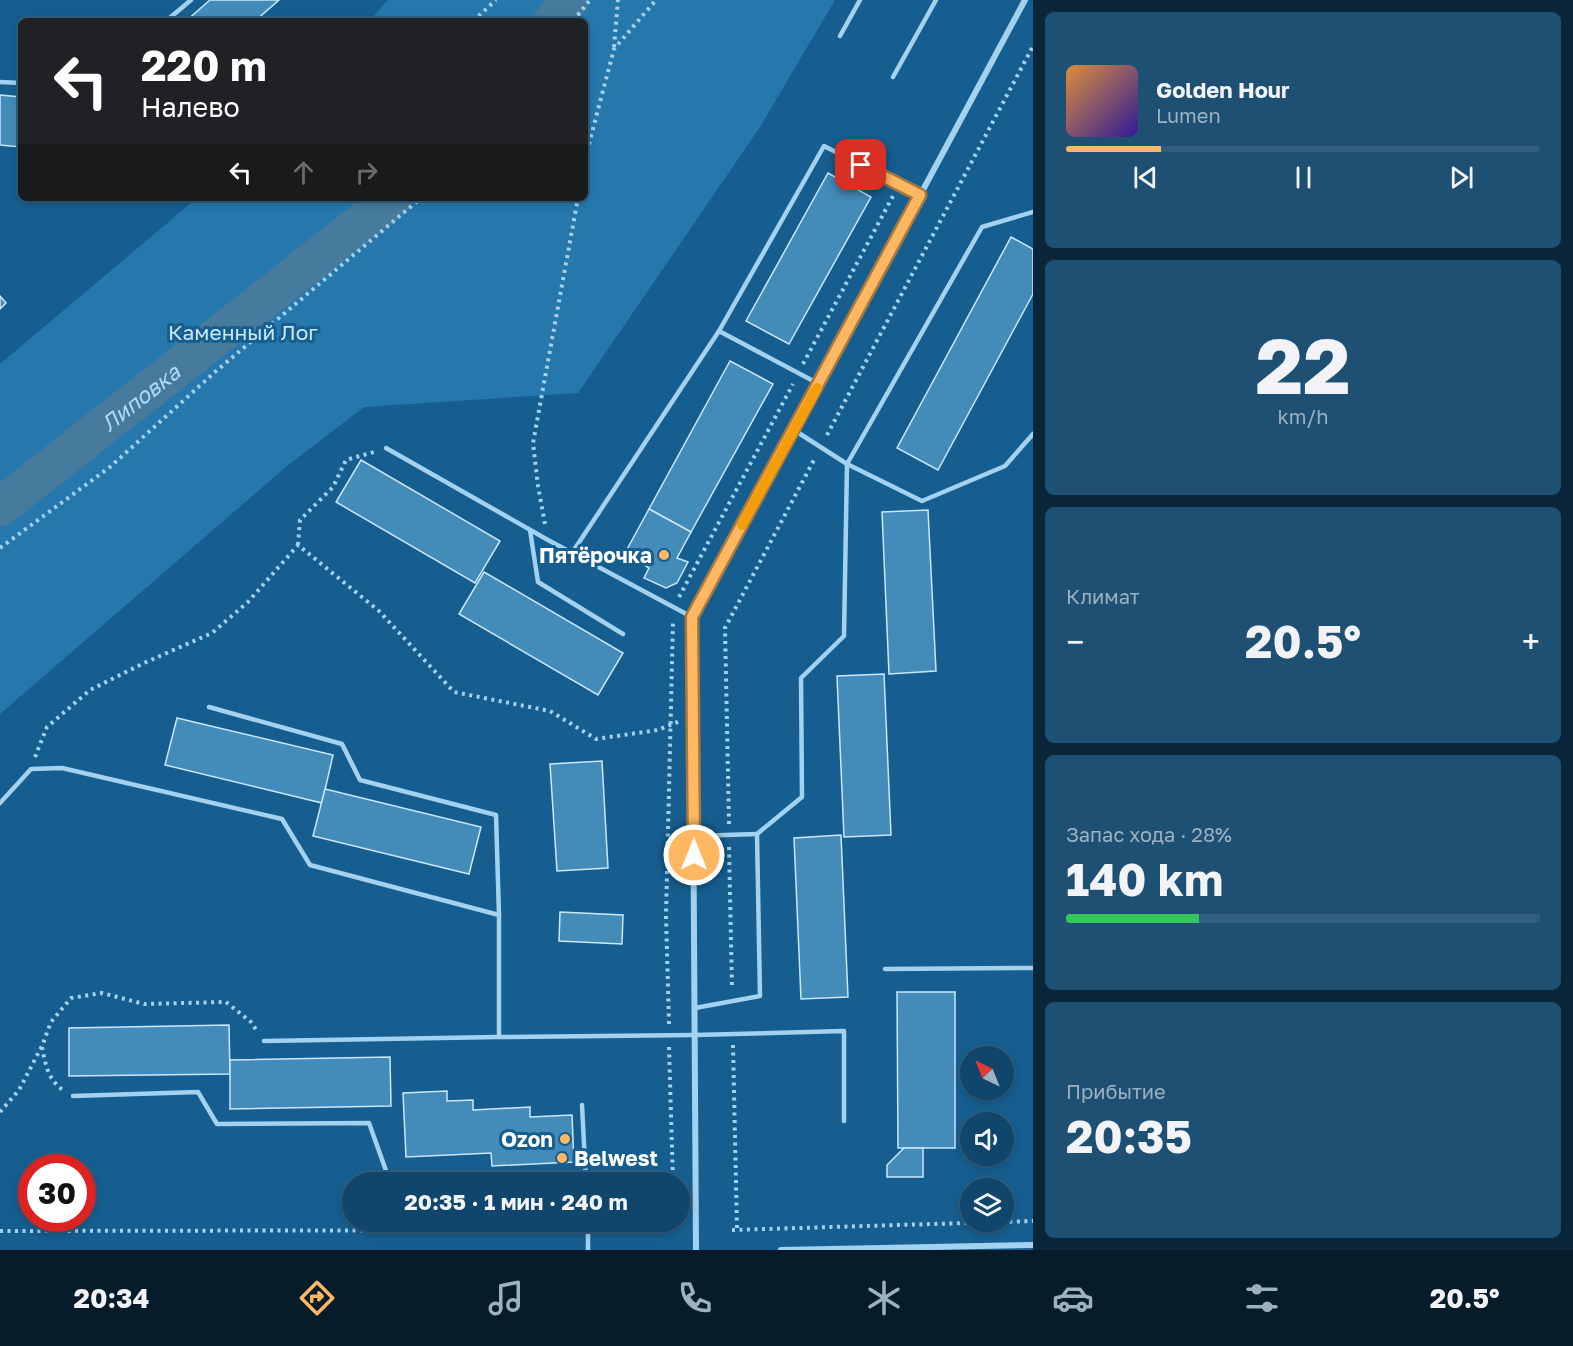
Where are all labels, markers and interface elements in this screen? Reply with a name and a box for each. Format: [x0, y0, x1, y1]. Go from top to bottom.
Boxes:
text: 220 m [141, 40, 267, 90]
icon: left [42, 42, 120, 120]
text: Golden Hour [1156, 76, 1290, 103]
text: Налево [141, 91, 240, 123]
text: Lumen [1156, 103, 1221, 127]
pin [835, 139, 886, 190]
icon: arrive [844, 148, 877, 181]
icon: left [224, 156, 257, 189]
icon: ahead [287, 156, 320, 189]
icon: right [350, 156, 383, 189]
icon: previous [1129, 161, 1162, 194]
icon: pause [1287, 161, 1320, 194]
icon: next [1445, 161, 1478, 194]
text: 22 [1255, 318, 1351, 411]
park label: Каменный Лог [168, 319, 318, 345]
water label: Липовка [95, 357, 186, 436]
text: km/h [1278, 404, 1328, 428]
place label: Пятёрочка [539, 542, 652, 568]
marker: Пятёрочка [657, 548, 671, 562]
text: Климат [1066, 584, 1140, 608]
text: 20.5° [1245, 614, 1361, 668]
text: − [1066, 622, 1084, 661]
text: + [1522, 622, 1540, 661]
text: Запас хода · 28% [1066, 822, 1232, 846]
position arrow [662, 823, 726, 887]
text: 140 km [1066, 852, 1223, 906]
north arrow [960, 1046, 1014, 1100]
map controls [960, 1046, 1014, 1232]
text: Прибытие [1066, 1079, 1166, 1103]
text: 20:35 [1066, 1109, 1192, 1163]
button: sound [960, 1112, 1014, 1166]
place label: Ozon [501, 1126, 553, 1152]
marker: Ozon [558, 1132, 572, 1146]
place label: Belwest [574, 1145, 658, 1171]
marker: Belwest [555, 1151, 569, 1165]
speed limit sign: 30 [18, 1154, 96, 1232]
button: layers [960, 1178, 1014, 1232]
text: 20:35 · 1 мин · 240 m [404, 1188, 628, 1215]
icon: directions [296, 1277, 338, 1319]
icon: music [485, 1277, 527, 1319]
icon: phone [674, 1277, 716, 1319]
icon: climate [863, 1277, 905, 1319]
icon: car [1052, 1277, 1094, 1319]
icon: filters [1241, 1277, 1283, 1319]
text: 20:34 [73, 1282, 149, 1314]
text: 20.5° [1430, 1282, 1499, 1314]

